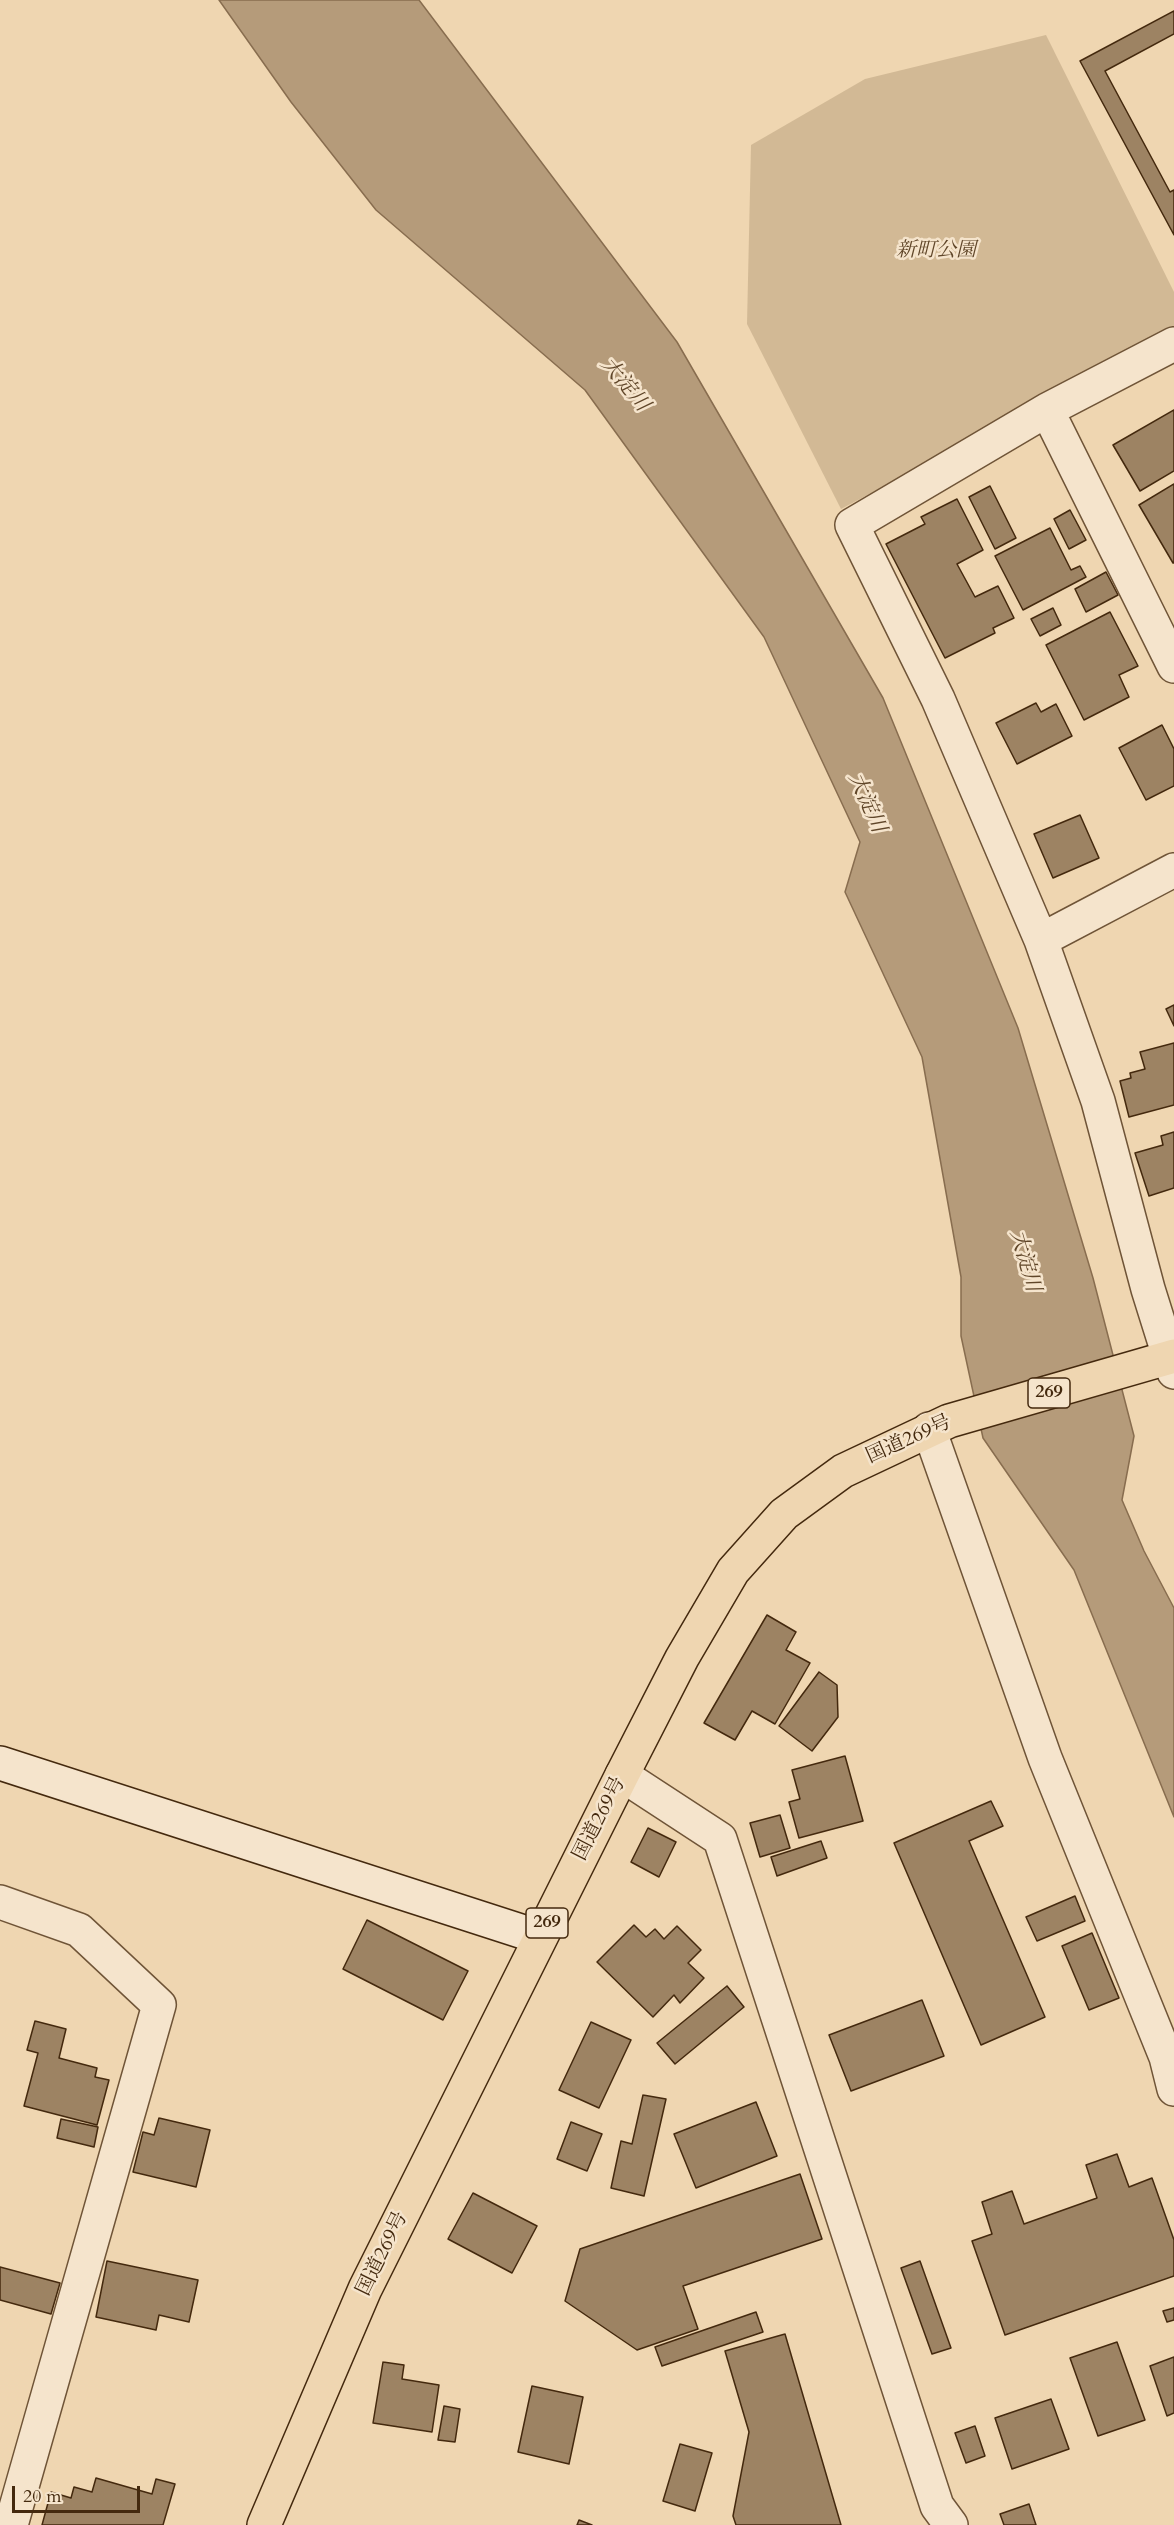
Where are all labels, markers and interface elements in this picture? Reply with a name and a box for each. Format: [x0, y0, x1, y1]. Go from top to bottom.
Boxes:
park label: 新町公園 [896, 239, 976, 263]
water label: 大淀川 [594, 353, 654, 417]
water label: 大淀川 [842, 769, 890, 837]
water label: 大淀川 [1003, 1227, 1045, 1295]
road number: 269 [1028, 1378, 1070, 1408]
street label: 国道269号 [863, 1411, 955, 1469]
street label: 国道269号 [569, 1773, 631, 1865]
road number: 269 [526, 1908, 568, 1938]
street label: 国道269号 [352, 2208, 414, 2300]
scale bar [15, 2474, 142, 2512]
text: 20 m [23, 2484, 62, 2509]

